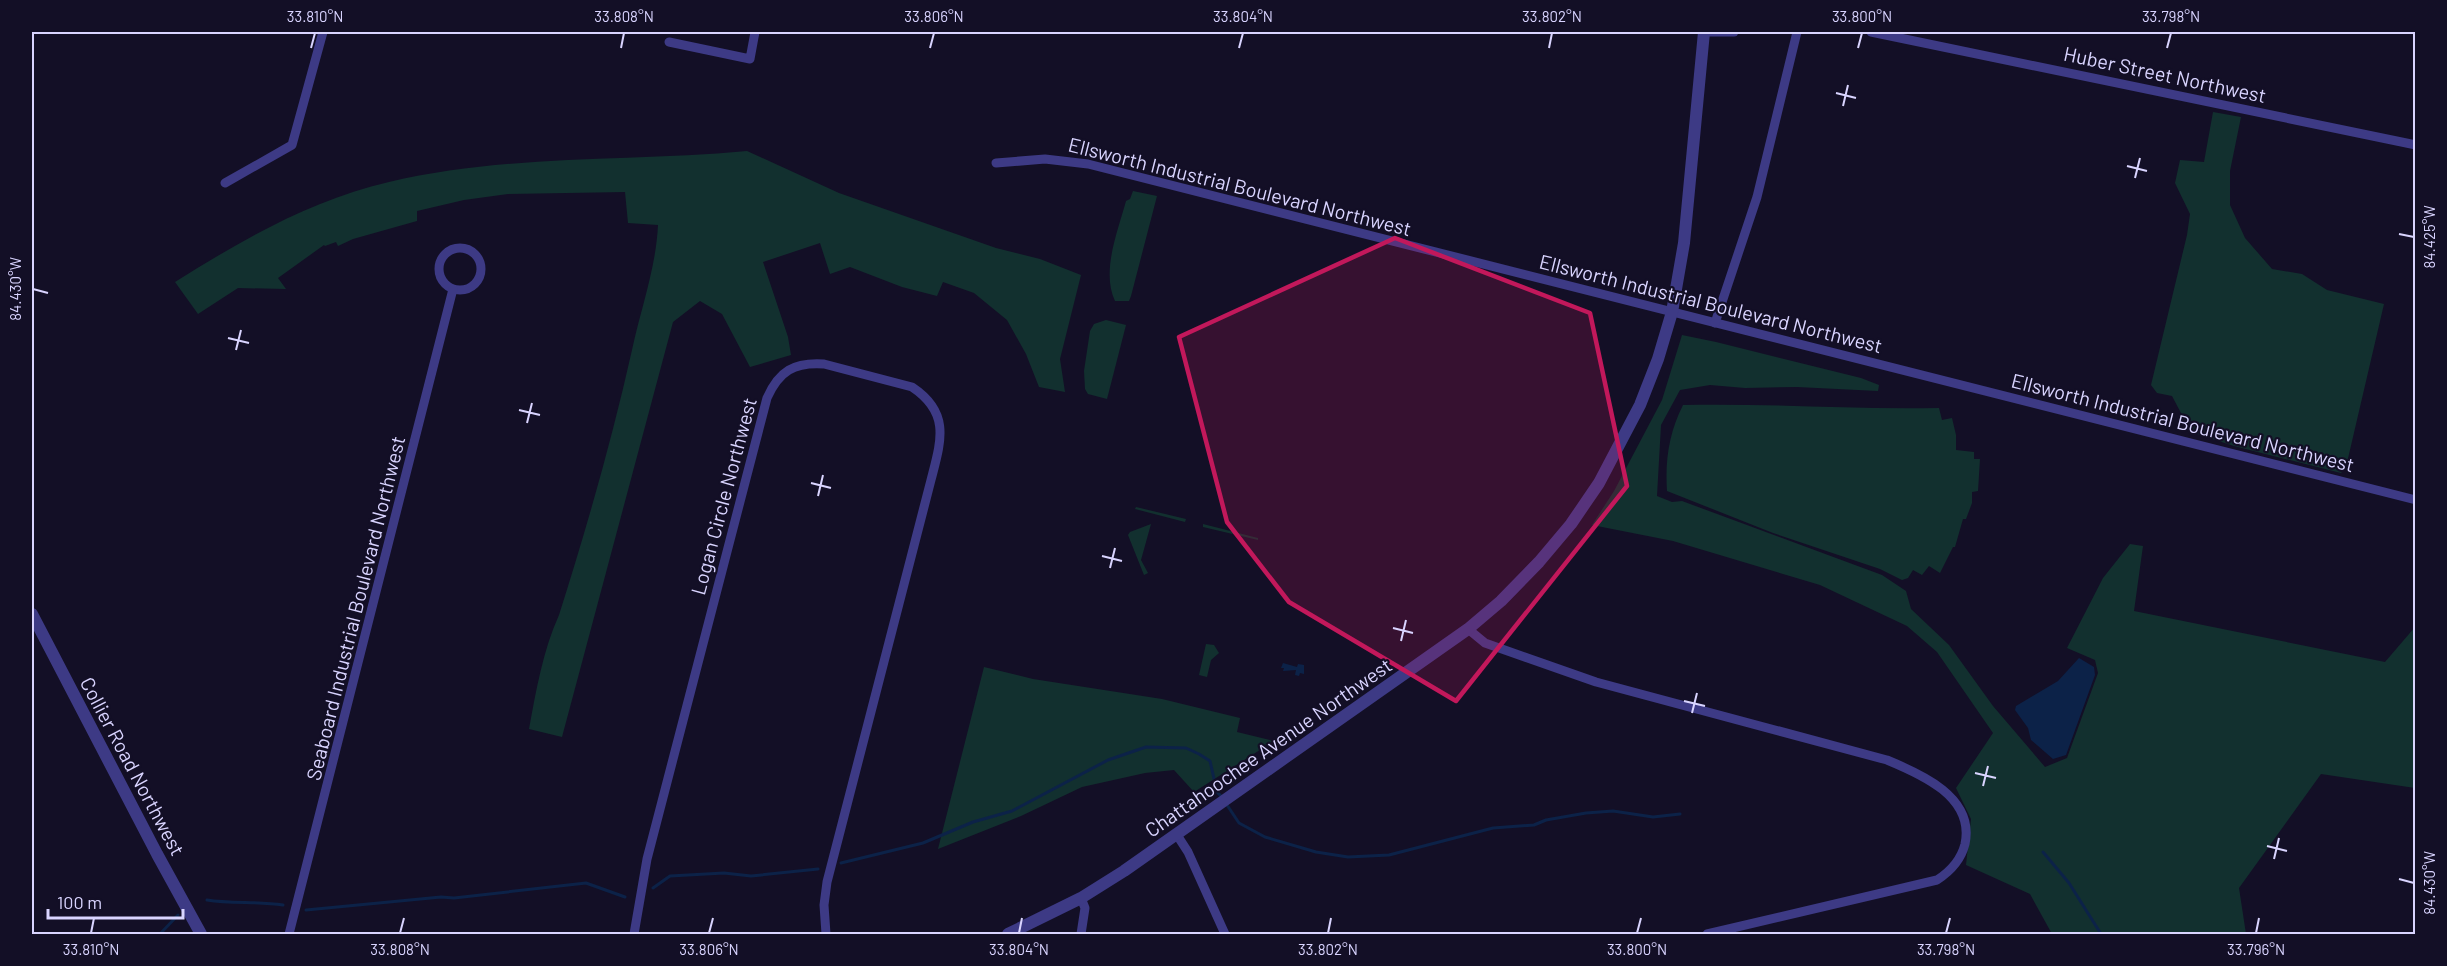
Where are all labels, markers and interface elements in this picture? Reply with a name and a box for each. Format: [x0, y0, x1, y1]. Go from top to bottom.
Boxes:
text: 33.810°N [287, 7, 343, 25]
text: 33.808°N [594, 7, 654, 25]
text: 33.806°N [904, 7, 964, 25]
text: 33.804°N [1213, 7, 1273, 25]
text: 33.802°N [1522, 7, 1582, 25]
text: 33.800°N [1832, 7, 1892, 25]
text: 33.798°N [2142, 7, 2200, 25]
street label: Huber Street Northwest [2062, 41, 2268, 107]
street label: Ellsworth Industrial Boulevard Northwest [1066, 132, 1414, 240]
text: 84.425°W [2420, 205, 2438, 269]
street label: Ellsworth Industrial Boulevard Northwest [1537, 249, 1885, 357]
text: 84.430°W [6, 257, 24, 321]
street label: Ellsworth Industrial Boulevard Northwest [2009, 368, 2357, 476]
street label: Logan Circle Northwest [685, 395, 761, 597]
street label: Seaboard Industrial Boulevard Northwest [301, 433, 409, 783]
street label: Chattahoochee Avenue Northwest [1140, 652, 1396, 842]
street label: Collier Road Northwest [76, 673, 190, 859]
text: 84.430°W [2420, 851, 2438, 915]
scale bar [48, 882, 183, 920]
text: 100 m [57, 891, 102, 913]
text: 33.810°N [63, 940, 119, 958]
text: 33.808°N [370, 940, 430, 958]
text: 33.806°N [679, 940, 739, 958]
text: 33.804°N [989, 940, 1049, 958]
text: 33.802°N [1298, 940, 1358, 958]
text: 33.800°N [1607, 940, 1667, 958]
text: 33.798°N [1917, 940, 1975, 958]
text: 33.796°N [2227, 940, 2285, 958]

